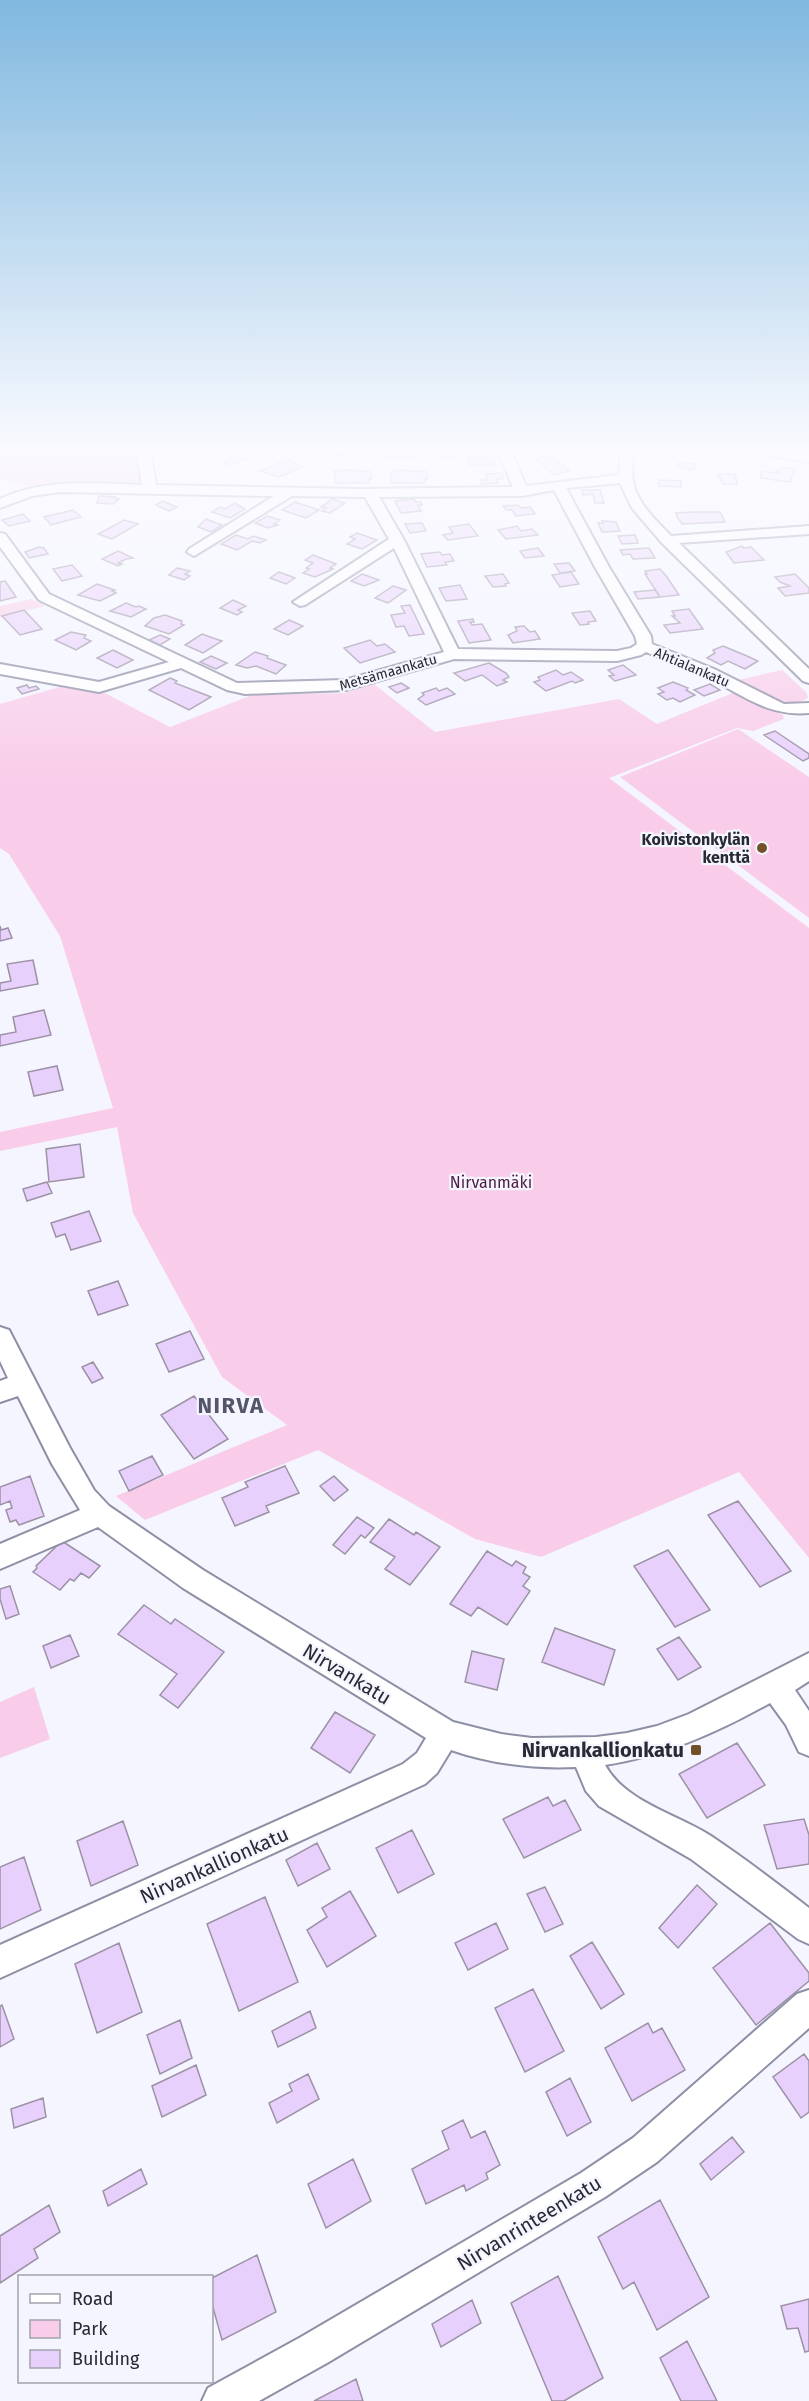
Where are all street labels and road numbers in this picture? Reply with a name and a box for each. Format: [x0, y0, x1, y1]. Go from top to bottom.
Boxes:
street label: Ahtialankatu [652, 644, 732, 691]
street label: Metsämaankatu [337, 650, 439, 695]
street label: Nirvankatu [298, 1638, 396, 1710]
street label: Nirvankallionkatu [136, 1821, 292, 1909]
street label: Nirvanrinteenkatu [452, 2170, 606, 2276]

